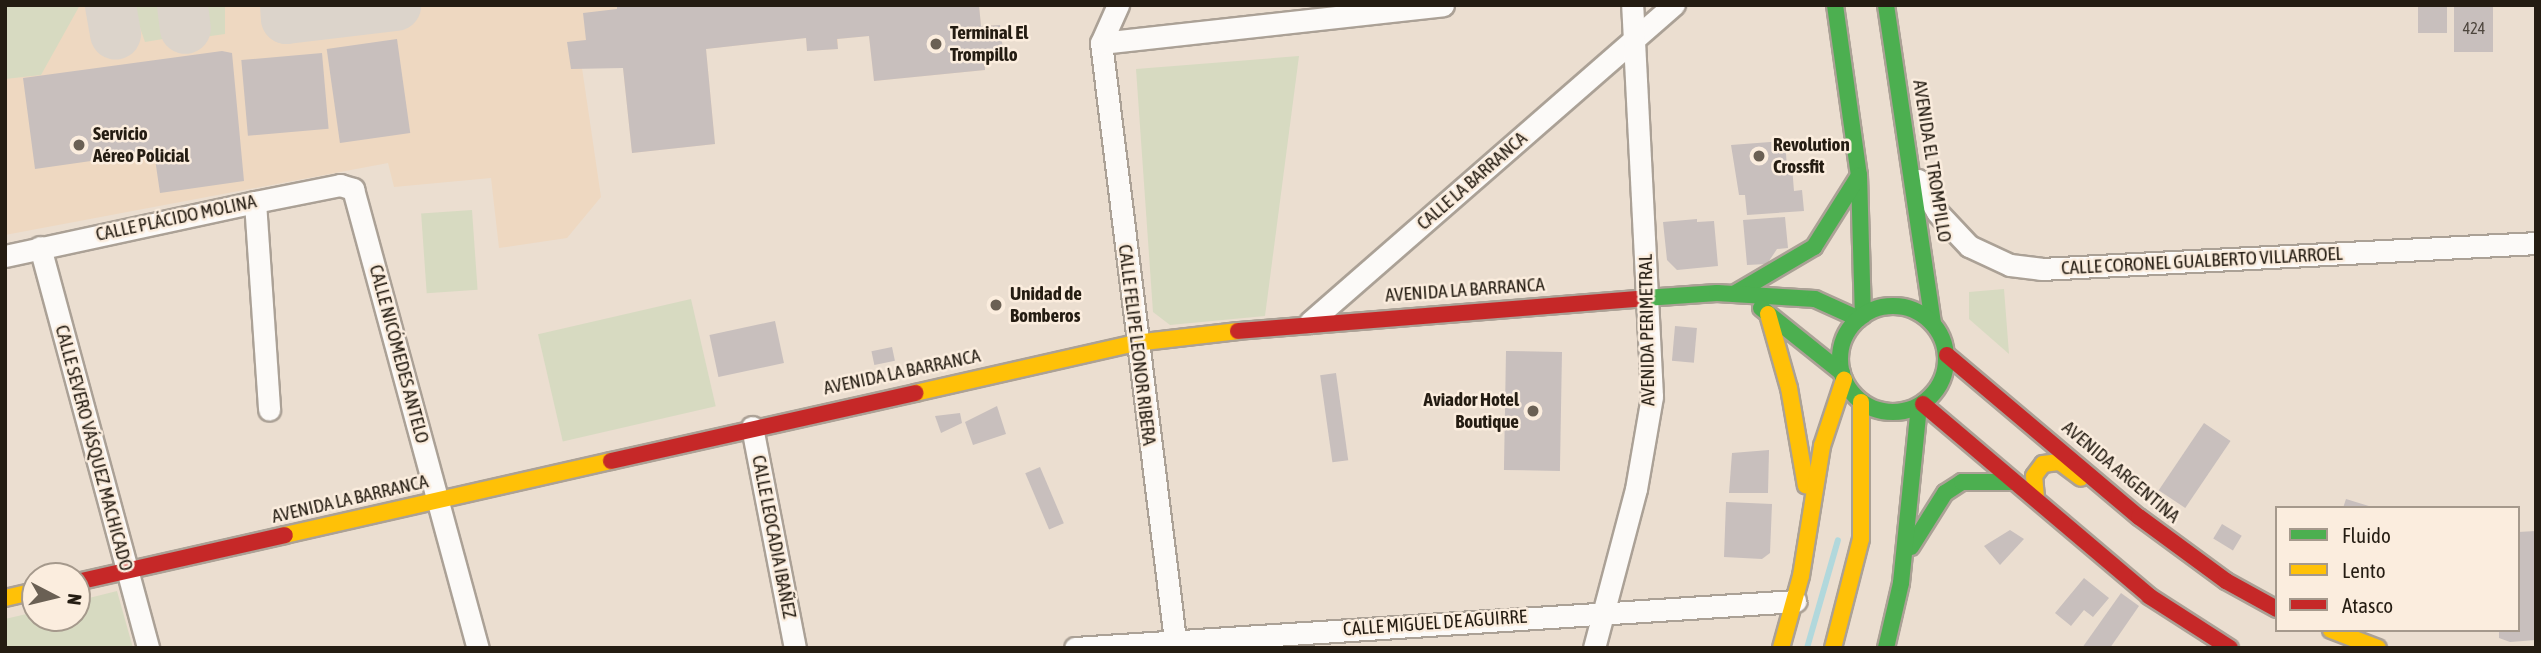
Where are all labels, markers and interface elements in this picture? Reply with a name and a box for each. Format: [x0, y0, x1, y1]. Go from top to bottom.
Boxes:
house number: 424 [2463, 18, 2485, 38]
place label: Terminal El Trompillo [950, 22, 1028, 66]
marker: Terminal El Trompillo [928, 36, 944, 52]
street label: AVENIDA EL TROMPILLO [1908, 78, 1956, 244]
place label: Servicio Aéreo Policial [93, 123, 189, 167]
street label: CALLE LA BARRANCA [1412, 127, 1532, 235]
place label: Revolution Crossfit [1773, 134, 1850, 178]
marker: Servicio Aéreo Policial [71, 137, 87, 153]
marker: Revolution Crossfit [1751, 148, 1767, 164]
street label: CALLE PLÁCIDO MOLINA [94, 190, 258, 246]
street label: CALLE CORONEL GUALBERTO VILLARROEL [2061, 242, 2343, 280]
street label: CALLE FELIPE LEONOR RIBERA [1113, 243, 1161, 447]
street label: AVENIDA PERIMETRAL [1634, 254, 1660, 406]
street label: CALLE NICÓMEDES ANTELO [364, 262, 434, 446]
street label: AVENIDA LA BARRANCA [1384, 273, 1546, 307]
place label: Unidad de Bomberos [1010, 283, 1082, 327]
marker: Unidad de Bomberos [988, 297, 1004, 313]
street label: CALLE SEVERO VÁSQUEZ MACHICADO [50, 323, 138, 573]
street label: AVENIDA LA BARRANCA [821, 344, 983, 400]
place label: Aviador Hotel Boutique [1424, 389, 1519, 433]
marker: Aviador Hotel Boutique [1525, 403, 1541, 419]
street label: AVENIDA ARGENTINA [2058, 416, 2184, 528]
street label: CALLE LEOCADIA IBAÑEZ [747, 453, 801, 621]
street label: AVENIDA LA BARRANCA [270, 470, 430, 528]
legend [2275, 506, 2520, 632]
text: Fluido [2342, 523, 2391, 547]
text: Lento [2342, 558, 2386, 582]
north arrow [21, 562, 91, 632]
text: N [63, 592, 86, 606]
text: Atasco [2342, 593, 2393, 617]
street label: CALLE MIGUEL DE AGUIRRE [1342, 605, 1528, 641]

